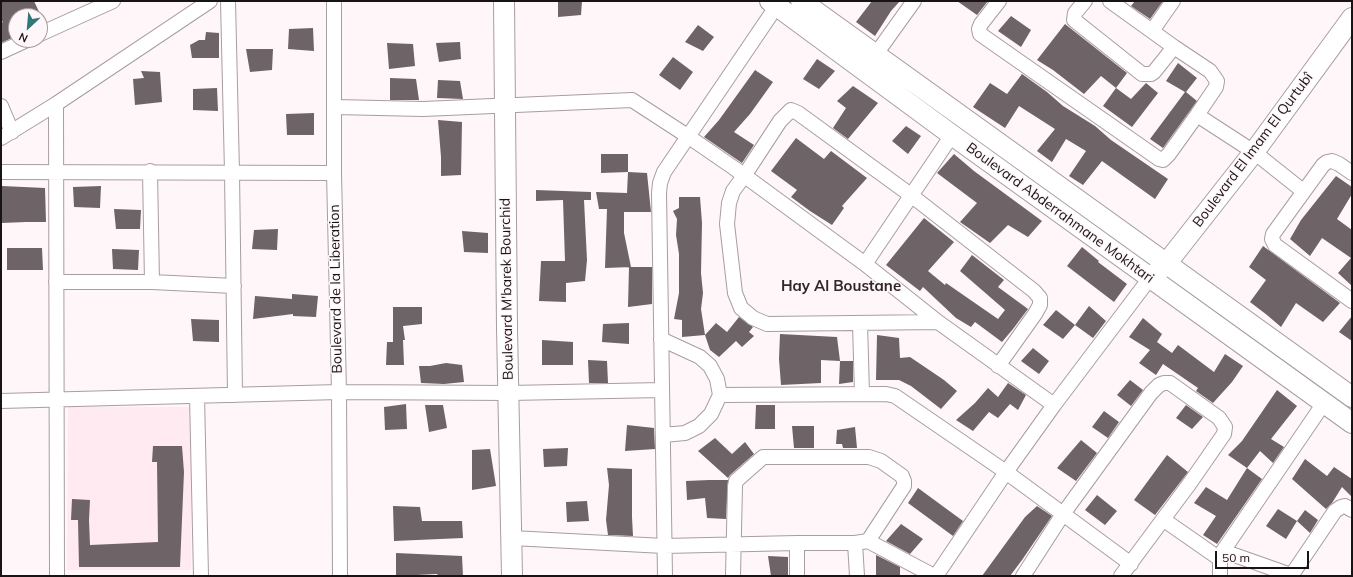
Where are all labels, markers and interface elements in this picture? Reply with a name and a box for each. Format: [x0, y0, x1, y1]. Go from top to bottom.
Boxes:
north arrow [8, 8, 48, 48]
text: N [16, 30, 30, 46]
street label: Boulevard El Imam El Qurtubî [1189, 69, 1317, 231]
street label: Boulevard Abderrahmane Mokhtari [963, 139, 1157, 287]
street label: Boulevard M'barek Bourchid [497, 198, 517, 380]
street label: Boulevard de la Liberation [326, 204, 346, 374]
district label: Hay Al Boustane [781, 277, 901, 295]
scale bar [1217, 543, 1311, 569]
text: 50 m [1222, 550, 1250, 565]

